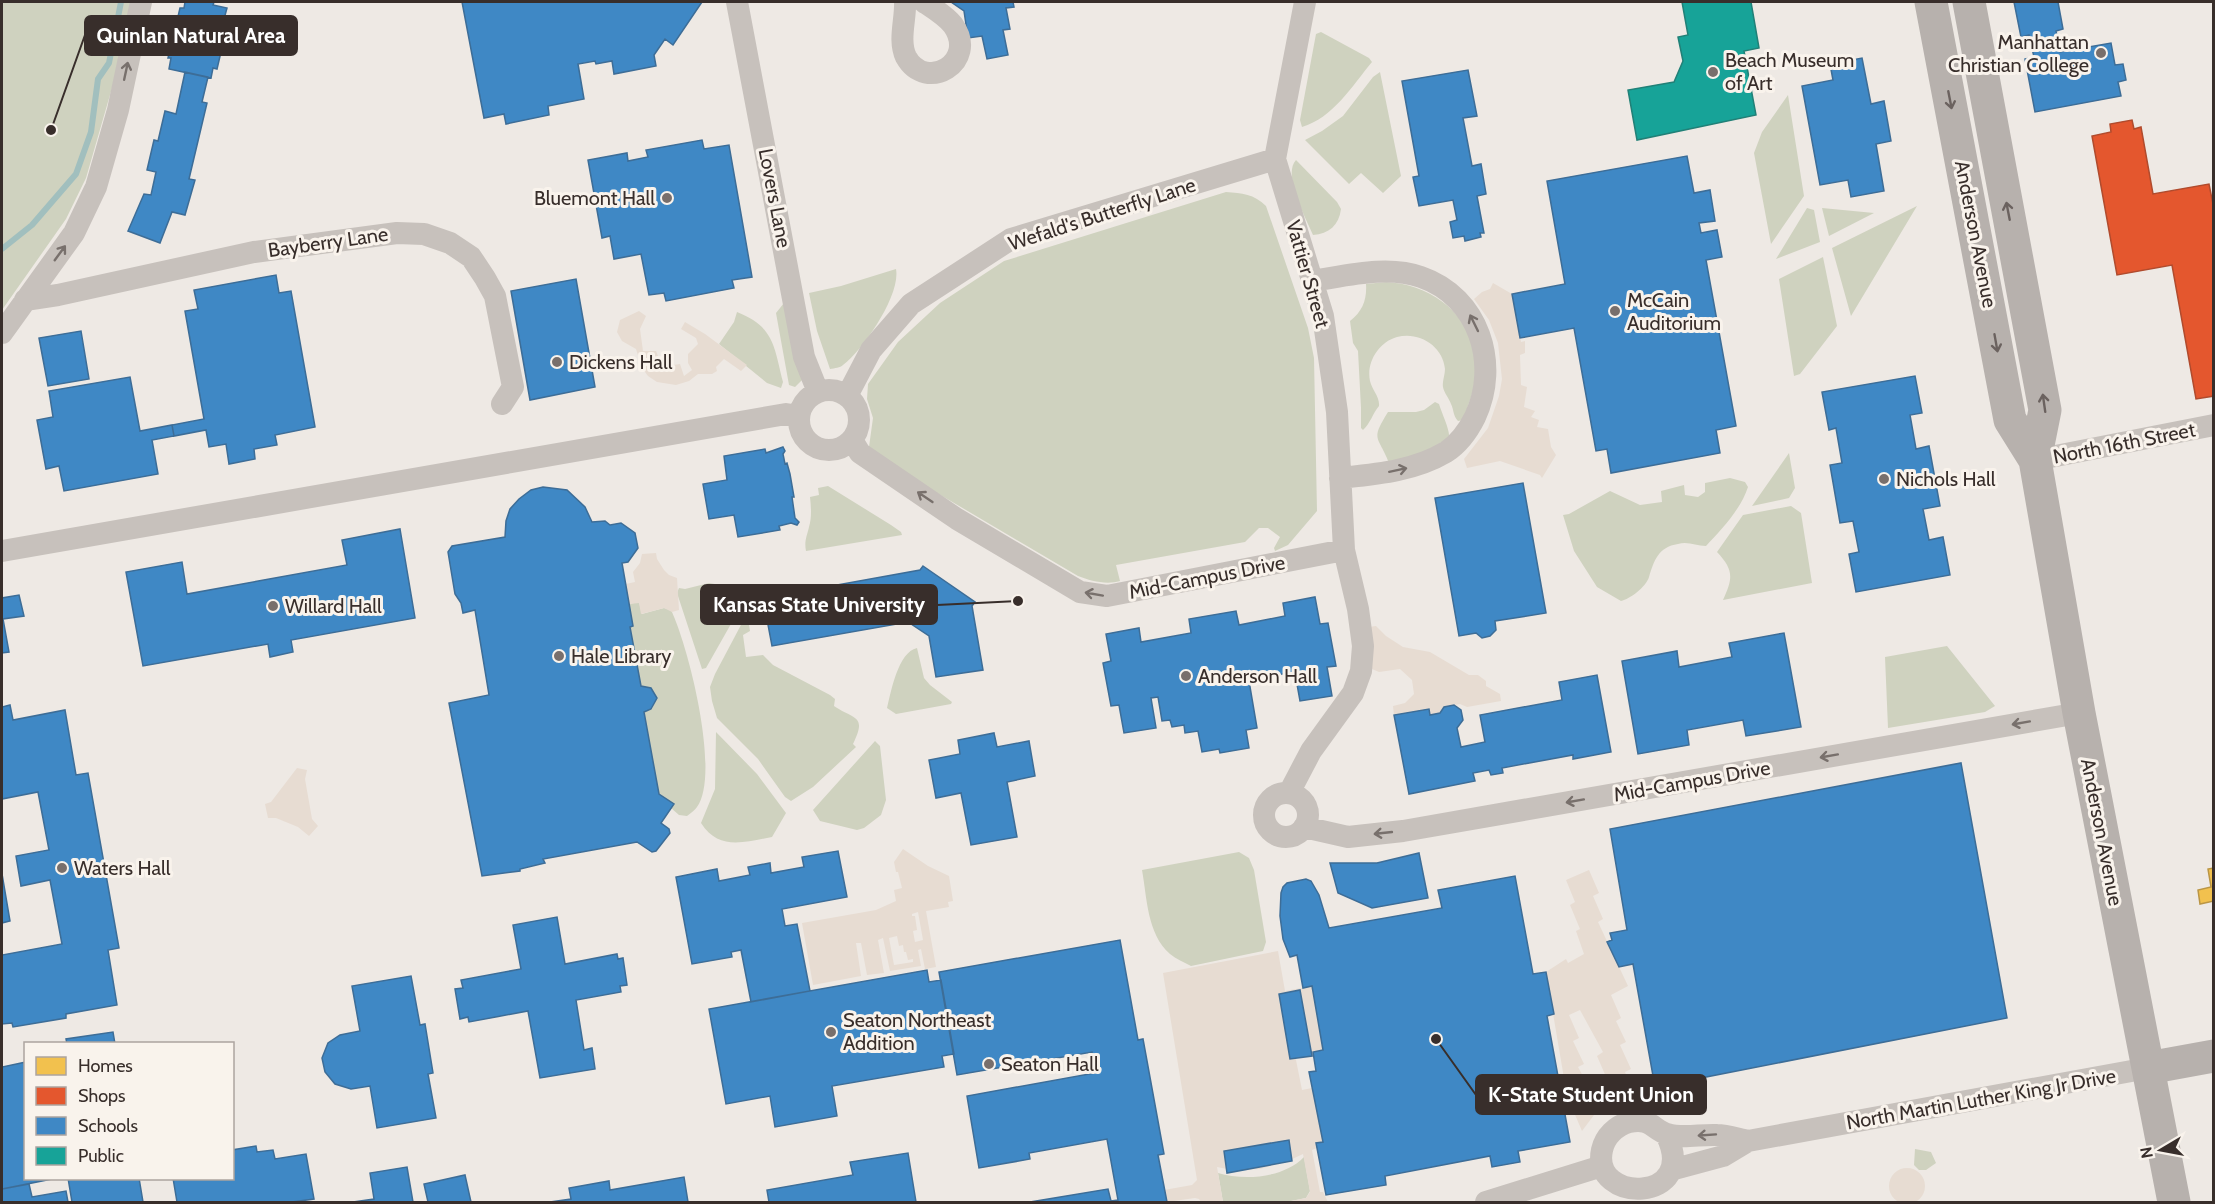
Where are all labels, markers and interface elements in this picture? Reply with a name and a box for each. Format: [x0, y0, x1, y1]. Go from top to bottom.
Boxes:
callout: Quinlan Natural Area [85, 16, 297, 55]
text: Quinlan Natural Area [97, 23, 286, 48]
place label: Manhattan Christian College [1948, 30, 2089, 77]
marker: Manhattan Christian College [2094, 46, 2108, 60]
place label: Beach Museum of Art [1725, 48, 1854, 95]
one-way arrow [121, 62, 132, 82]
marker: Beach Museum of Art [1706, 65, 1720, 79]
one-way arrow [1945, 90, 1956, 109]
street label: Lovers Lane [754, 146, 796, 250]
street label: Anderson Avenue [1950, 158, 2002, 310]
street label: Wefald's Butterfly Lane [1005, 172, 1199, 256]
place label: Bluemont Hall [534, 186, 655, 210]
marker: Bluemont Hall [660, 191, 674, 205]
one-way arrow [2002, 202, 2013, 221]
street label: Vattier Street [1281, 217, 1335, 331]
street label: Bayberry Lane [266, 222, 390, 262]
one-way arrow [53, 245, 66, 261]
place label: McCain Auditorium [1627, 288, 1721, 335]
marker: McCain Auditorium [1608, 304, 1622, 318]
one-way arrow [1468, 315, 1480, 333]
one-way arrow [1991, 332, 2002, 352]
place label: Dickens Hall [569, 350, 673, 374]
marker: Dickens Hall [550, 355, 564, 369]
one-way arrow [2038, 393, 2049, 413]
street label: North 16th Street [2051, 417, 2197, 469]
one-way arrow [1388, 463, 1407, 475]
place label: Nichols Hall [1896, 467, 1996, 491]
marker: Nichols Hall [1877, 472, 1891, 486]
one-way arrow [917, 491, 934, 503]
street label: Mid-Campus Drive [1127, 550, 1287, 604]
callout: Kansas State University [701, 585, 937, 624]
one-way arrow [1084, 588, 1104, 599]
text: Kansas State University [713, 592, 926, 617]
place label: Willard Hall [285, 594, 382, 618]
marker: Willard Hall [266, 599, 280, 613]
place label: Hale Library [571, 644, 671, 668]
marker: Hale Library [552, 649, 566, 663]
place label: Anderson Hall [1198, 664, 1317, 688]
marker: Anderson Hall [1179, 669, 1193, 683]
one-way arrow [2012, 718, 2032, 729]
one-way arrow [1820, 751, 1840, 762]
street label: Mid-Campus Drive [1612, 755, 1772, 807]
street label: Anderson Avenue [2076, 756, 2128, 908]
one-way arrow [1566, 796, 1586, 807]
one-way arrow [1374, 828, 1393, 839]
place label: Waters Hall [74, 856, 171, 880]
marker: Waters Hall [55, 861, 69, 875]
place label: Seaton Northeast Addition [843, 1008, 991, 1055]
marker: Seaton Northeast Addition [824, 1025, 838, 1039]
legend [24, 1042, 234, 1180]
place label: Seaton Hall [1001, 1052, 1099, 1076]
text: Homes [78, 1055, 133, 1077]
marker: Seaton Hall [982, 1057, 996, 1071]
street label: North Martin Luther King Jr Drive [1844, 1063, 2118, 1135]
callout: K-State Student Union [1476, 1075, 1706, 1114]
text: K-State Student Union [1488, 1082, 1694, 1107]
text: Shops [78, 1085, 126, 1107]
text: Schools [78, 1115, 138, 1137]
north arrow [2131, 1120, 2191, 1180]
one-way arrow [1698, 1130, 1718, 1141]
text: Public [78, 1145, 124, 1167]
text: N [2136, 1145, 2157, 1160]

